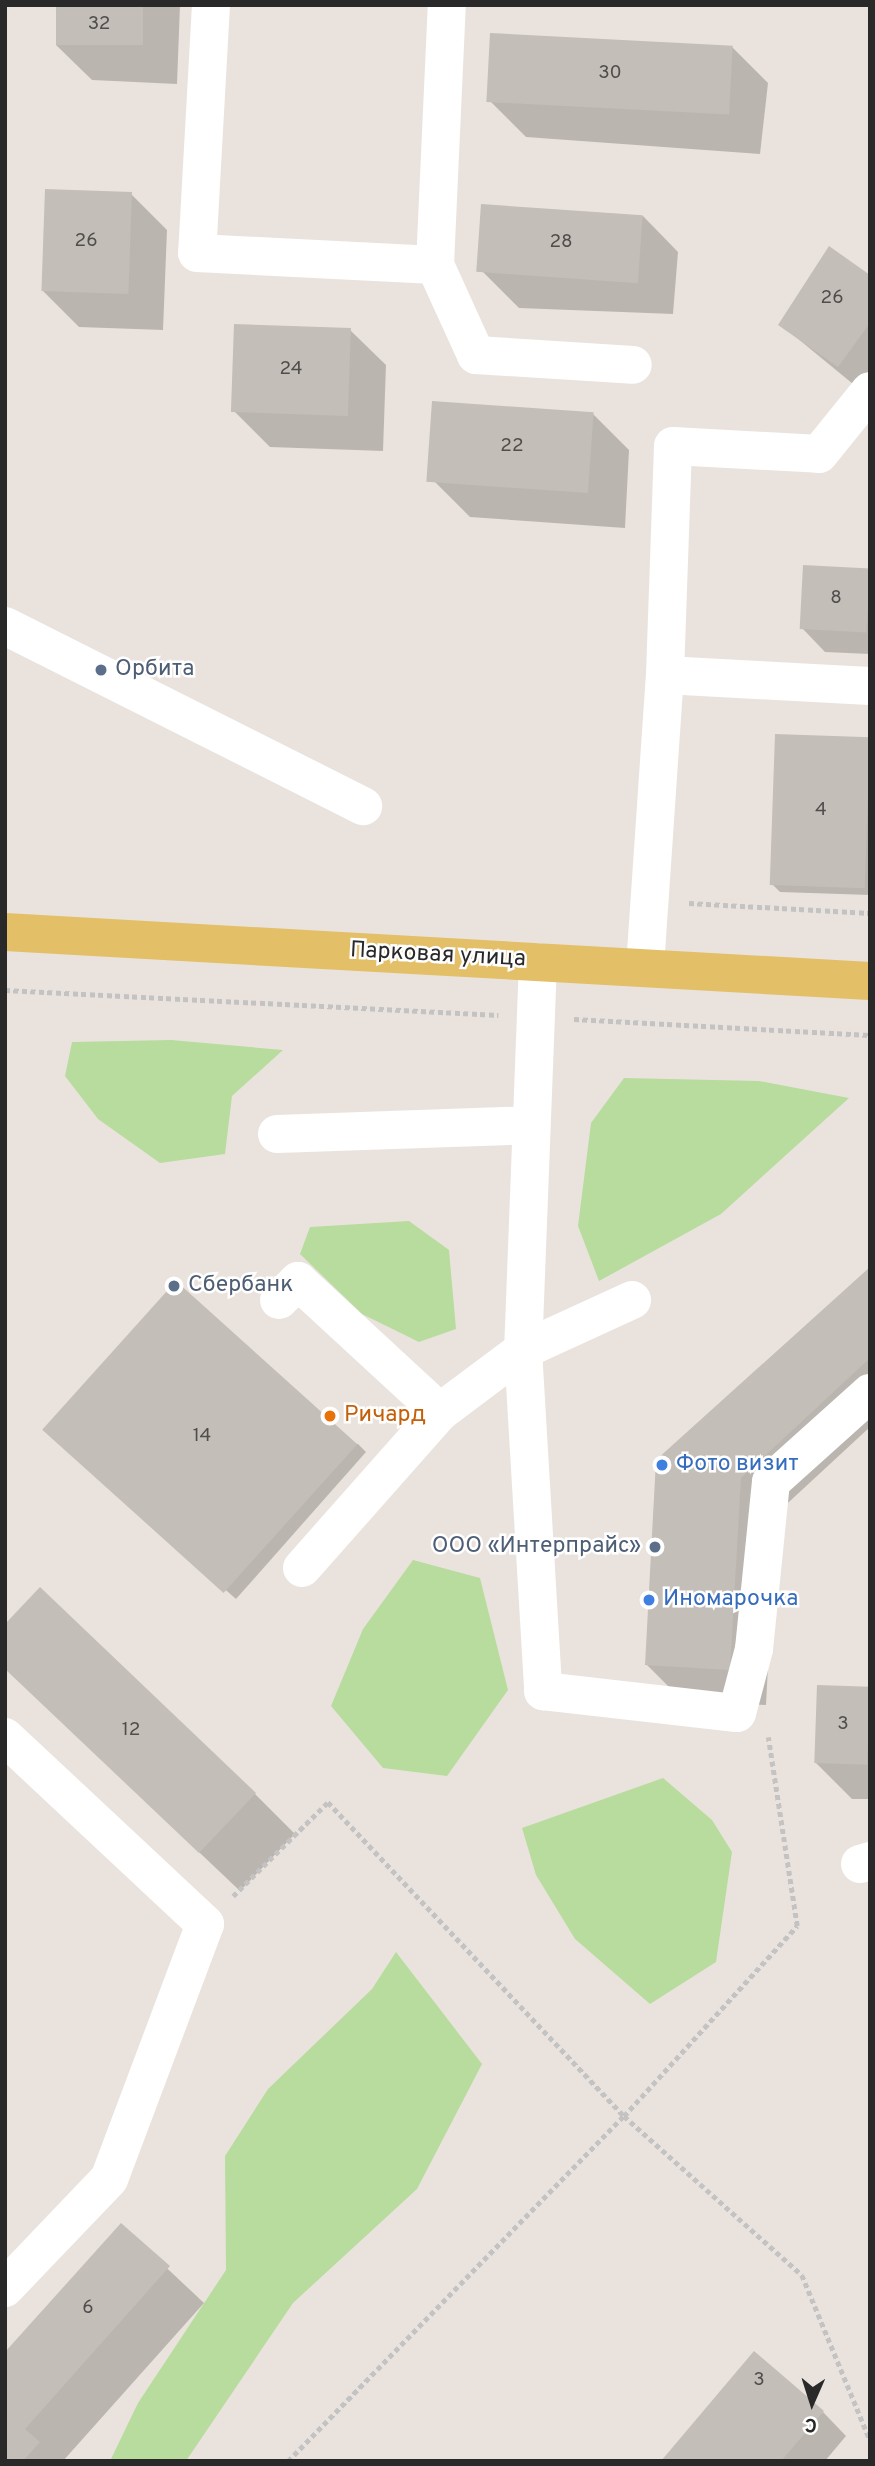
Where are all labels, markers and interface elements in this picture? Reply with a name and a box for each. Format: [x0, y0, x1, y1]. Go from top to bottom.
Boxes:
house number: 32 [88, 14, 110, 36]
house number: 30 [598, 63, 622, 85]
house number: 26 [75, 231, 97, 253]
house number: 28 [549, 232, 573, 254]
house number: 26 [821, 288, 843, 310]
house number: 24 [279, 359, 303, 381]
house number: 22 [500, 436, 524, 458]
house number: 8 [830, 588, 842, 610]
place label: Орбита [115, 656, 194, 684]
marker: Орбита [93, 662, 109, 678]
house number: 4 [815, 800, 827, 822]
street label: Парковая улица [349, 938, 527, 974]
place label: Сбербанк [188, 1272, 293, 1300]
marker: Сбербанк [166, 1278, 182, 1294]
place label: Ричард [344, 1402, 426, 1430]
marker: Ричард [322, 1408, 338, 1424]
house number: 14 [193, 1426, 211, 1448]
place label: Фото визит [676, 1451, 799, 1479]
marker: Фото визит [654, 1457, 670, 1473]
place label: ООО «Интерпрайс» [432, 1533, 641, 1561]
marker: ООО «Интерпрайс» [647, 1539, 663, 1555]
place label: Иномарочка [663, 1586, 798, 1614]
marker: Иномарочка [641, 1592, 657, 1608]
house number: 3 [837, 1714, 849, 1736]
house number: 12 [122, 1720, 140, 1742]
house number: 6 [82, 2298, 94, 2320]
north arrow [777, 2368, 847, 2438]
house number: 3 [753, 2370, 765, 2392]
text: С [804, 2412, 818, 2436]

